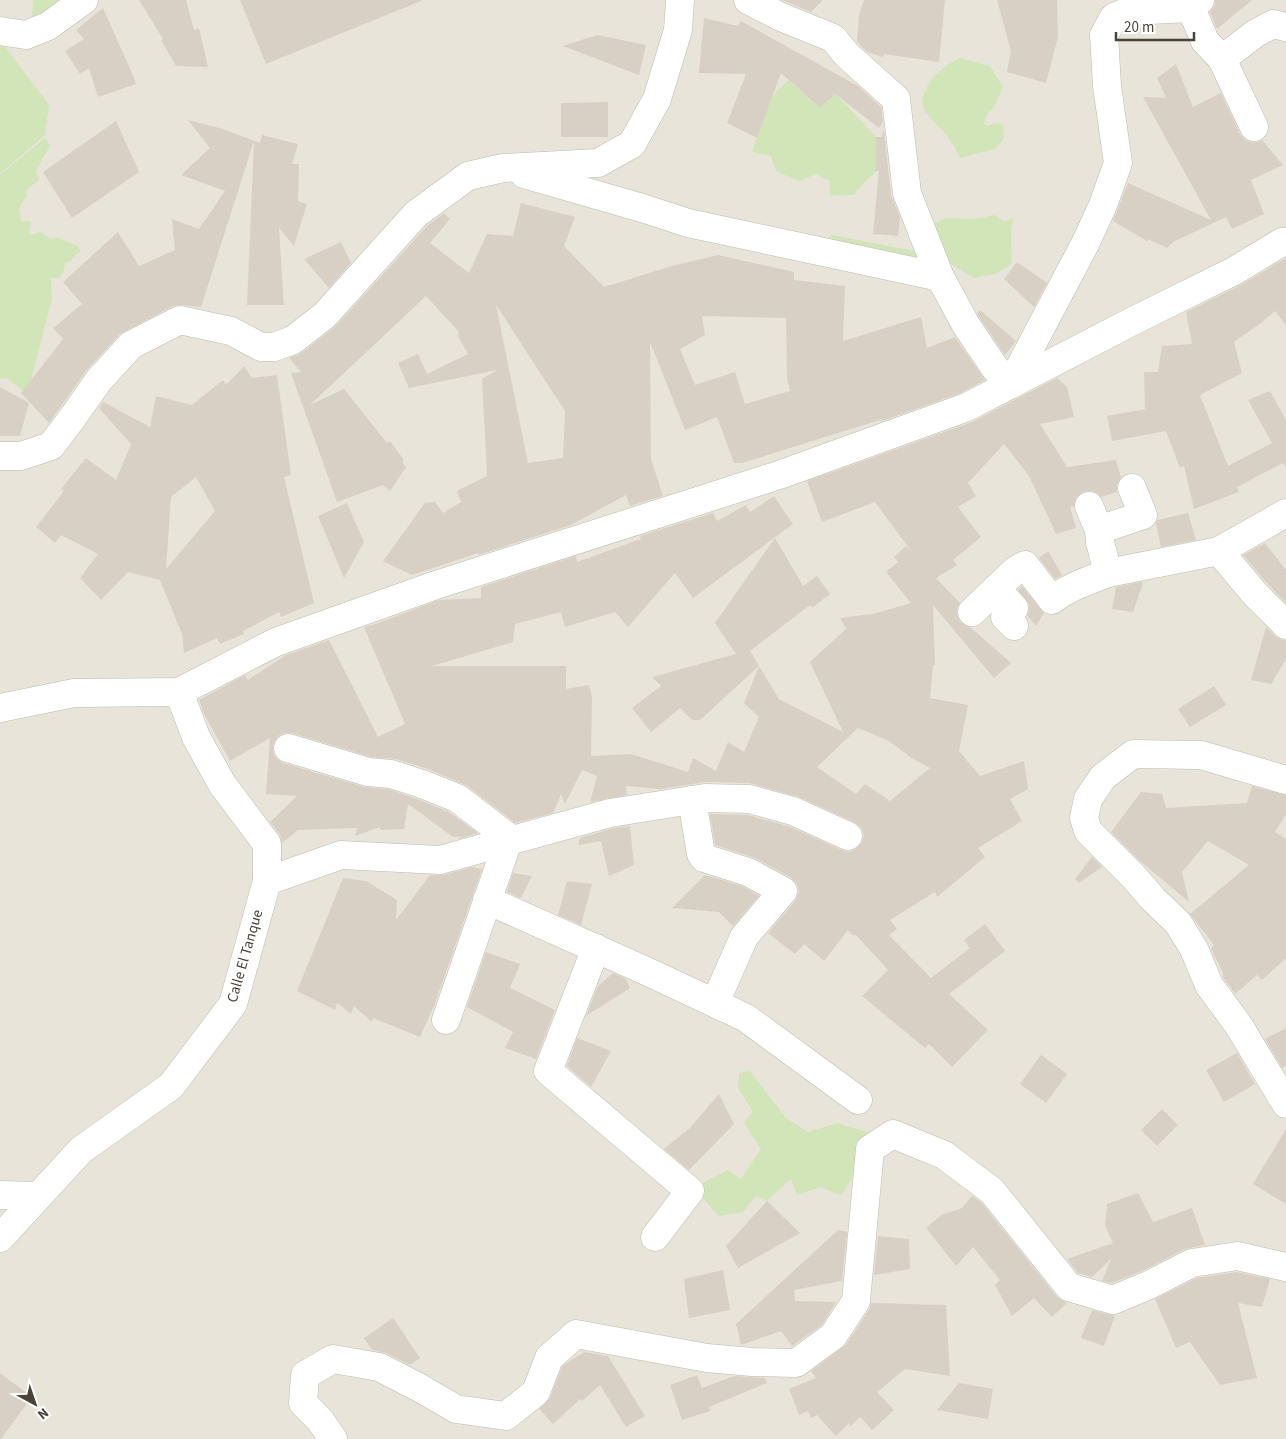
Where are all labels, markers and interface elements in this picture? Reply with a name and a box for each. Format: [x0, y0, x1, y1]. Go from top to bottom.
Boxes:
scale bar [1116, 10, 1194, 42]
text: 20 m [1124, 17, 1154, 38]
street label: Calle El Tanque [222, 907, 268, 1005]
north arrow [10, 1379, 60, 1429]
text: N [33, 1403, 53, 1424]

